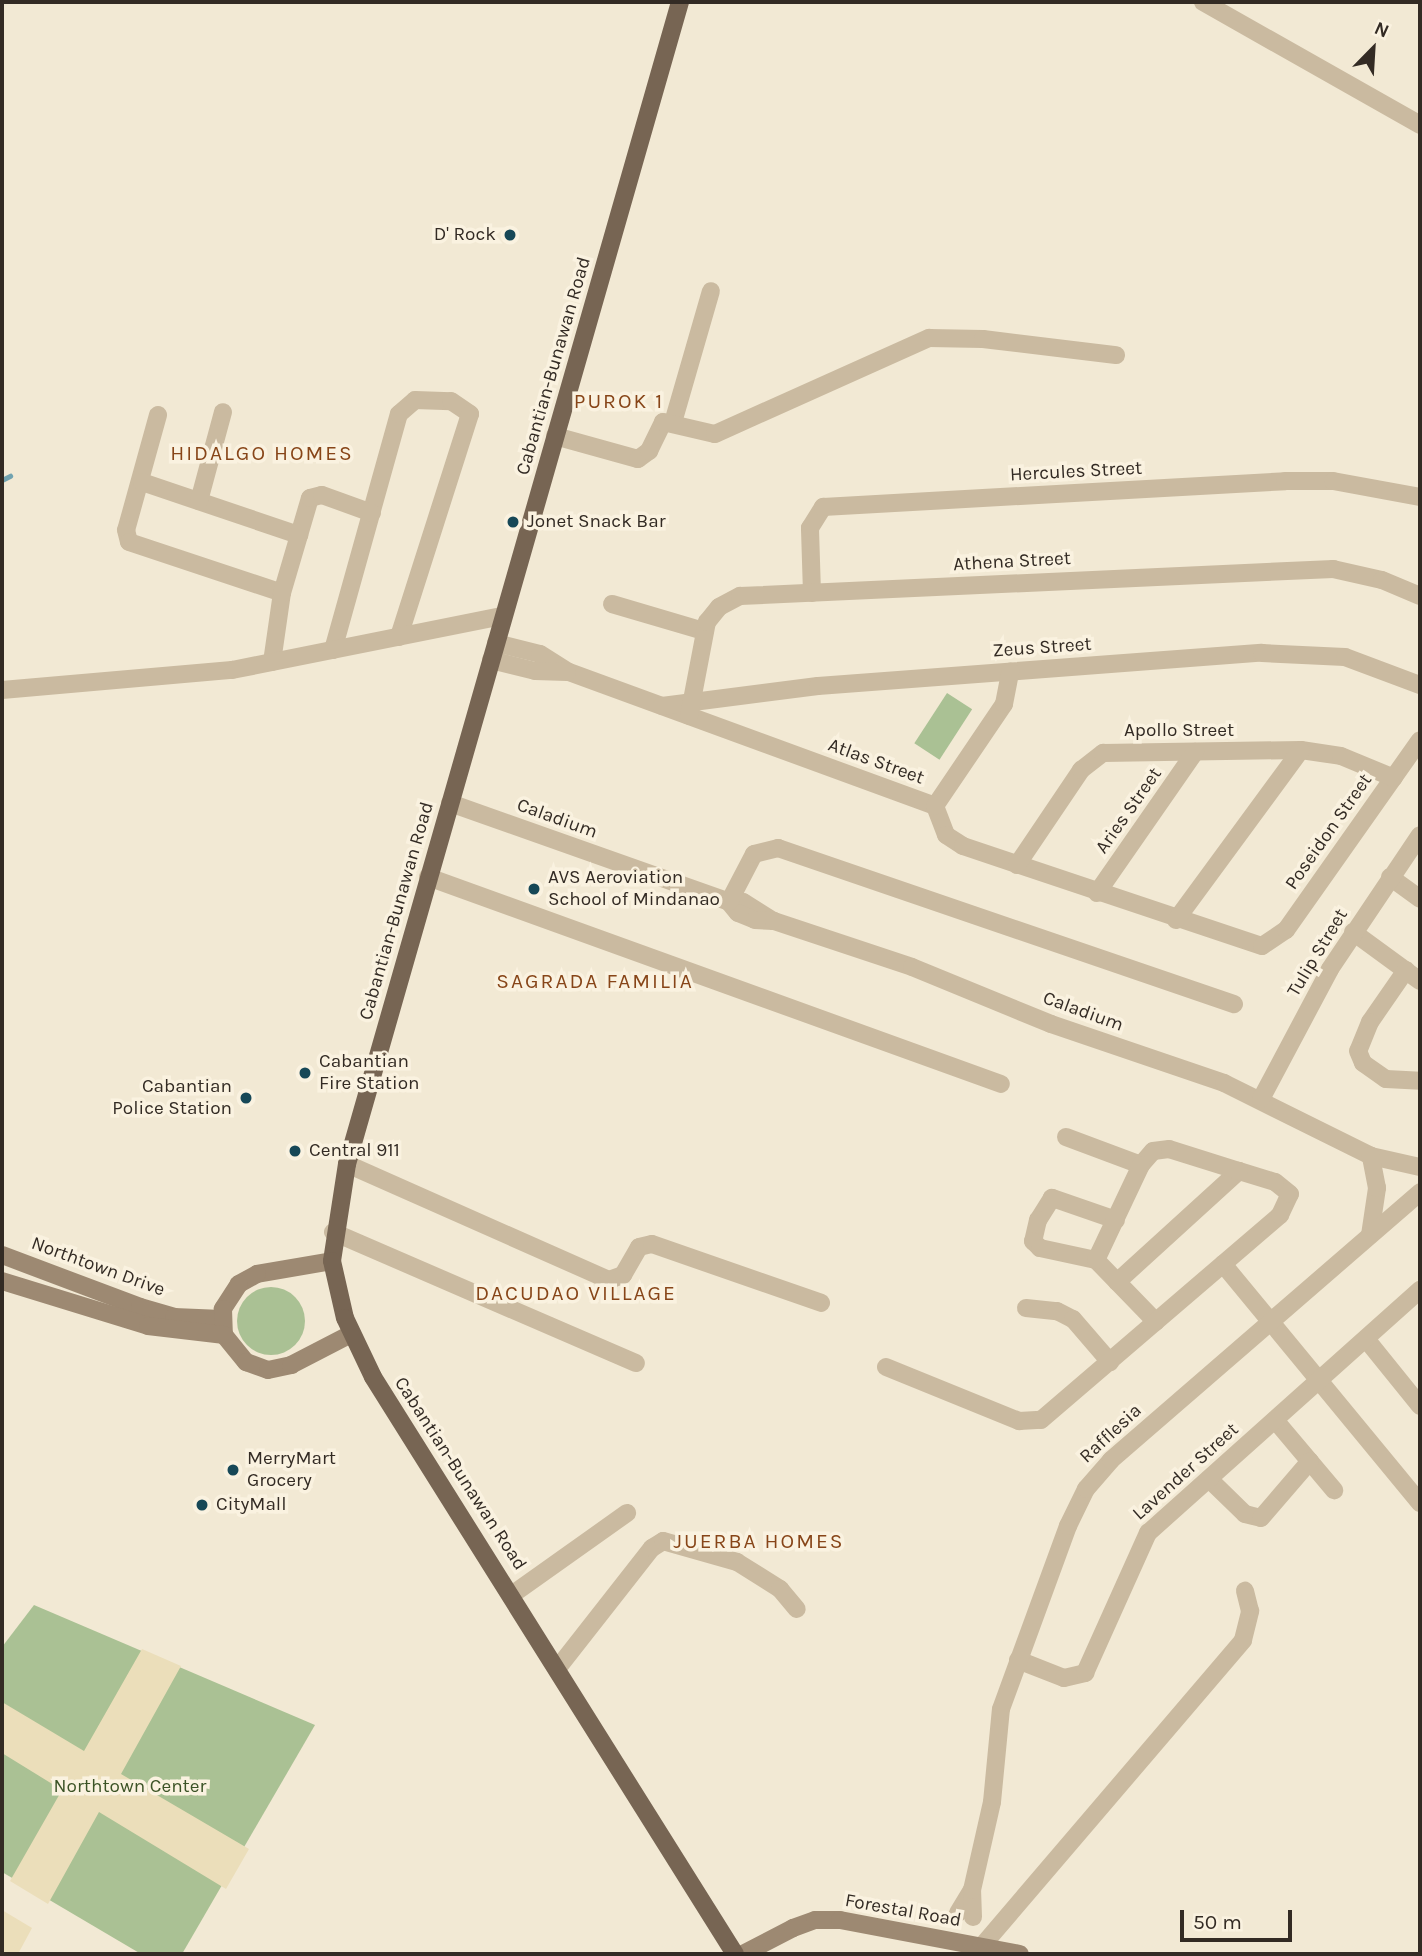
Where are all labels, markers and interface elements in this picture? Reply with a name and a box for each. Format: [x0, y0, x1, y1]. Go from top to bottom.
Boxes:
north arrow [1338, 14, 1408, 84]
text: N [1371, 17, 1392, 43]
place label: D' Rock [434, 224, 496, 246]
marker: D' Rock [502, 227, 518, 243]
street label: Cabantian-Bunawan Road [512, 254, 596, 478]
district label: PUROK 1 [575, 388, 663, 414]
district label: HIDALGO HOMES [172, 440, 352, 466]
street label: Hercules Street [1009, 457, 1143, 487]
place label: Jonet Snack Bar [527, 511, 666, 533]
marker: Jonet Snack Bar [505, 514, 521, 530]
street label: Athena Street [953, 548, 1071, 576]
street label: Zeus Street [992, 633, 1092, 663]
street label: Apollo Street [1124, 720, 1234, 742]
street label: Atlas Street [825, 734, 927, 790]
street label: Aries Street [1091, 764, 1167, 858]
street label: Poseidon Street [1281, 770, 1377, 894]
street label: Caladium [514, 794, 600, 844]
street label: Cabantian-Bunawan Road [355, 799, 439, 1023]
place label: AVS Aeroviation School of Mindanao [548, 867, 720, 911]
marker: AVS Aeroviation School of Mindanao [526, 881, 542, 897]
street label: Tulip Street [1283, 905, 1353, 1001]
district label: SAGRADA FAMILIA [498, 968, 692, 994]
street label: Caladium [1040, 987, 1126, 1037]
place label: Cabantian Fire Station [319, 1051, 420, 1095]
marker: Cabantian Fire Station [297, 1065, 313, 1081]
place label: Cabantian Police Station [112, 1076, 232, 1120]
marker: Cabantian Police Station [238, 1090, 254, 1106]
place label: Central 911 [309, 1140, 400, 1162]
marker: Central 911 [287, 1143, 303, 1159]
street label: Northtown Drive [28, 1232, 168, 1302]
district label: DACUDAO VILLAGE [477, 1280, 675, 1306]
street label: Cabantian-Bunawan Road [389, 1373, 531, 1575]
street label: Rafflesia [1075, 1400, 1147, 1468]
street label: Lavender Street [1128, 1418, 1244, 1526]
place label: MerryMart Grocery [247, 1448, 336, 1492]
marker: MerryMart Grocery [225, 1462, 241, 1478]
place label: CityMall [216, 1494, 286, 1516]
marker: CityMall [194, 1497, 210, 1513]
district label: JUERBA HOMES [675, 1528, 843, 1554]
park label: Northtown Center [54, 1776, 206, 1798]
street label: Forestal Road [843, 1890, 963, 1932]
scale bar [1184, 1896, 1296, 1940]
text: 50 m [1193, 1910, 1242, 1934]

